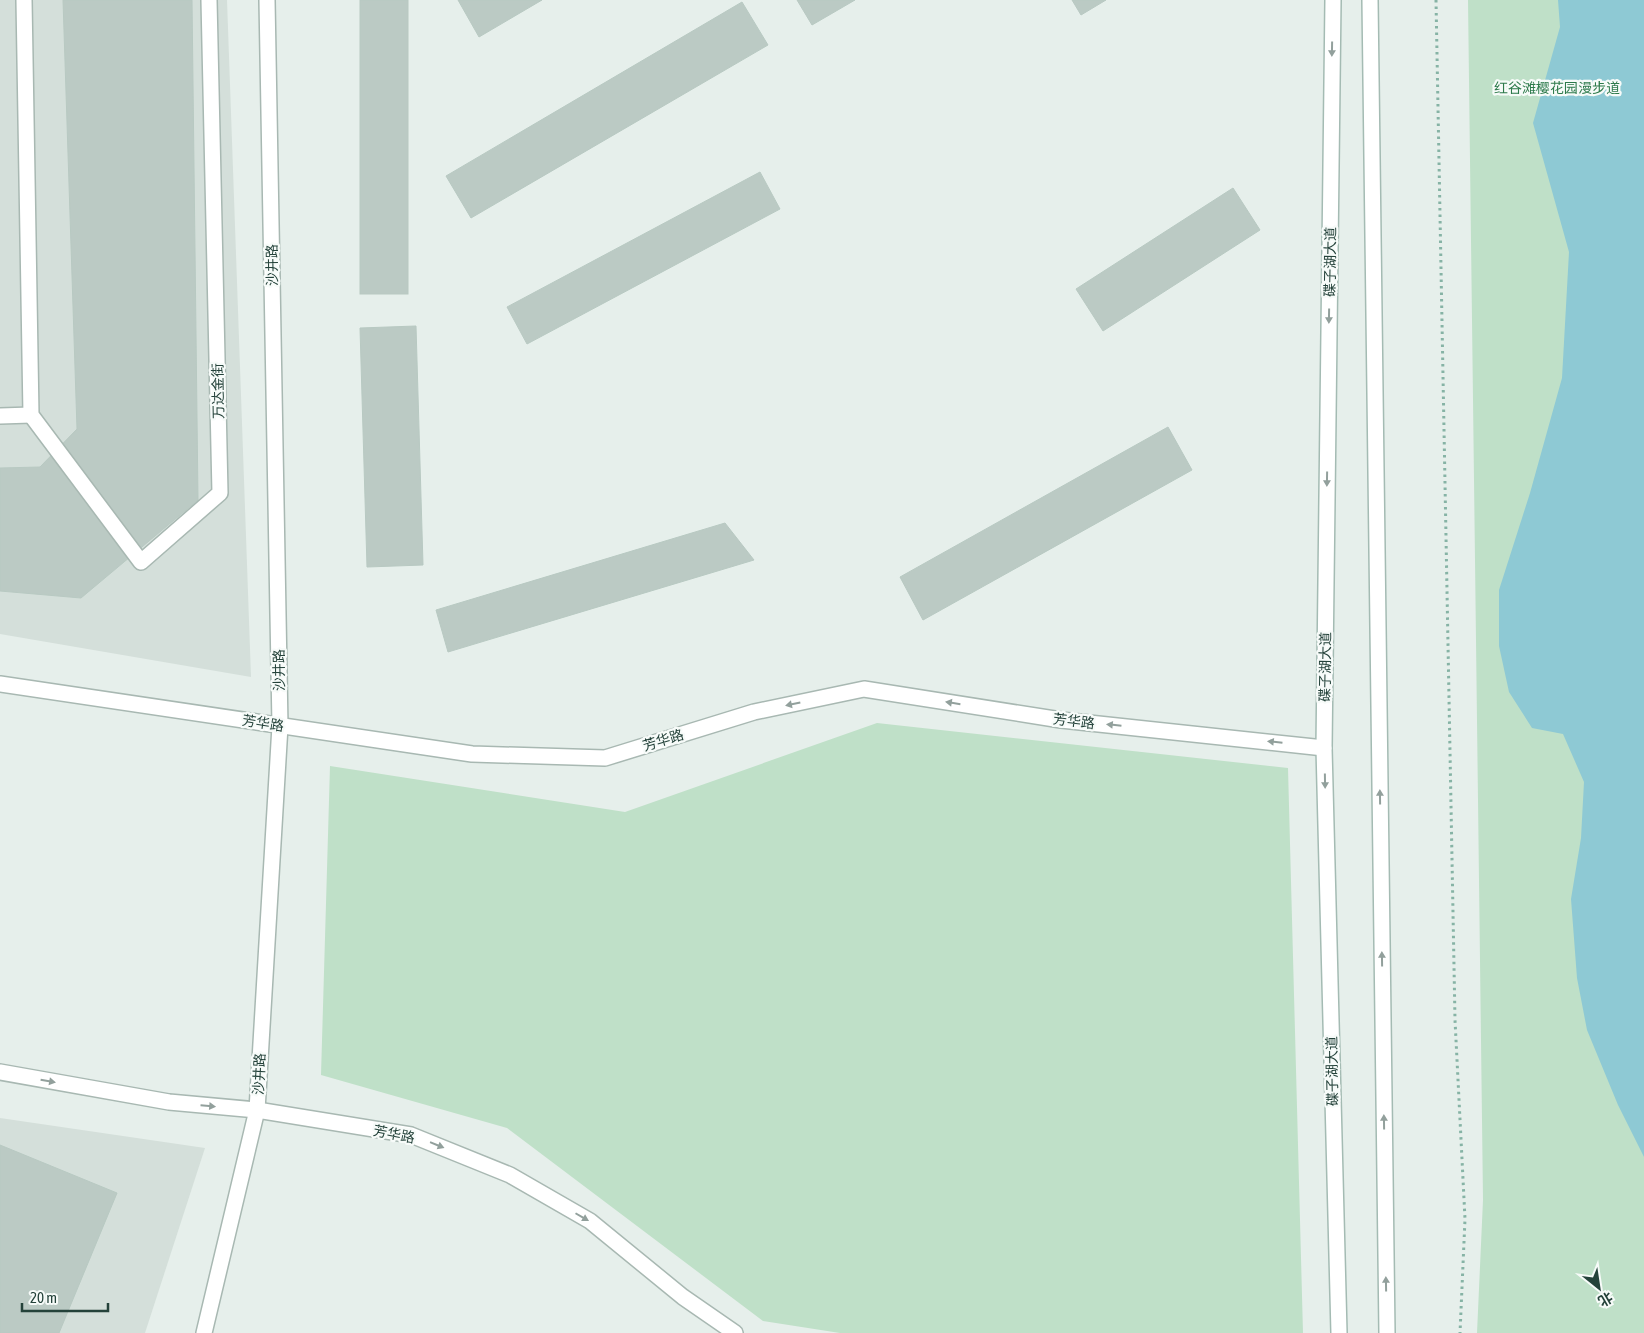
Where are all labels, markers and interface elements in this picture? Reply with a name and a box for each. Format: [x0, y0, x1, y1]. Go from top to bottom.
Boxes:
one-way arrow [1328, 41, 1336, 57]
park label: 红谷滩樱花园漫步道 [1494, 80, 1620, 96]
street label: 碟子湖大道 [1321, 227, 1339, 297]
street label: 沙井路 [264, 244, 280, 286]
one-way arrow [1325, 308, 1333, 324]
street label: 万达金街 [210, 363, 226, 419]
one-way arrow [1323, 471, 1331, 487]
street label: 碟子湖大道 [1316, 632, 1334, 702]
street label: 沙井路 [271, 649, 287, 691]
one-way arrow [944, 698, 960, 706]
one-way arrow [785, 700, 801, 708]
street label: 芳华路 [1052, 711, 1096, 731]
street label: 芳华路 [241, 712, 285, 734]
one-way arrow [1105, 721, 1121, 729]
street label: 芳华路 [641, 726, 685, 754]
one-way arrow [1267, 738, 1283, 746]
one-way arrow [1321, 773, 1329, 789]
one-way arrow [1376, 789, 1384, 805]
one-way arrow [1378, 951, 1386, 967]
street label: 碟子湖大道 [1323, 1036, 1341, 1106]
street label: 沙井路 [250, 1053, 268, 1095]
one-way arrow [40, 1077, 56, 1085]
one-way arrow [201, 1102, 217, 1110]
one-way arrow [1380, 1114, 1388, 1130]
street label: 芳华路 [372, 1122, 416, 1146]
one-way arrow [430, 1142, 444, 1150]
one-way arrow [576, 1212, 589, 1221]
north arrow [1574, 1263, 1624, 1313]
one-way arrow [1382, 1276, 1390, 1292]
scale bar [22, 1280, 109, 1312]
text: 20 m [30, 1289, 57, 1306]
text: 北 [1595, 1289, 1616, 1310]

